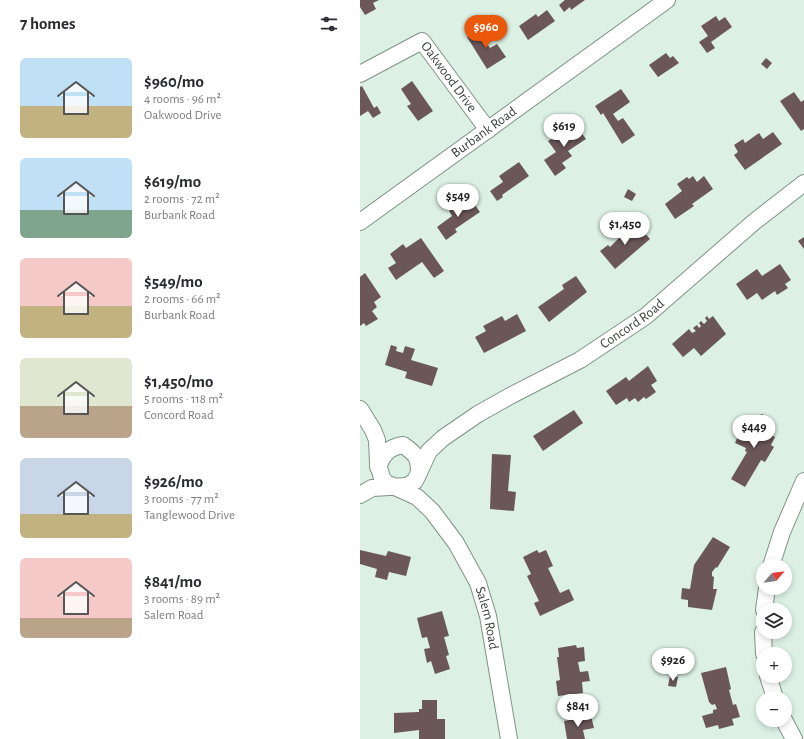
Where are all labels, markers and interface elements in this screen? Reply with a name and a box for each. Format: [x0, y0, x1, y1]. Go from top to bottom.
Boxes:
icon: filters [318, 13, 340, 35]
text: 7 homes [20, 15, 76, 32]
pin: $960 [462, 15, 510, 49]
text: $960 [473, 21, 499, 34]
street label: Oakwood Drive [418, 39, 479, 115]
text: $960/mo [144, 73, 204, 90]
icon: home [52, 74, 100, 122]
text: 4 rooms · 96 m² [144, 93, 221, 106]
street label: Burbank Road [449, 104, 519, 160]
text: Oakwood Drive [144, 109, 221, 122]
pin: $619 [540, 114, 588, 148]
text: $619 [552, 120, 576, 133]
text: $619/mo [144, 173, 201, 190]
icon: home [52, 174, 100, 222]
pin: $549 [434, 184, 482, 218]
text: $549 [446, 190, 470, 203]
text: 2 rooms · 72 m² [144, 193, 220, 206]
text: Burbank Road [144, 209, 215, 222]
pin: $1,450 [592, 212, 658, 246]
text: $1,450 [609, 218, 641, 231]
text: $549/mo [144, 273, 203, 290]
icon: home [52, 274, 100, 322]
text: 2 rooms · 66 m² [144, 293, 221, 306]
street label: Concord Road [598, 296, 667, 351]
text: Burbank Road [144, 309, 215, 322]
text: $1,450/mo [144, 373, 213, 390]
icon: home [52, 374, 100, 422]
text: 5 rooms · 118 m² [144, 393, 223, 406]
text: Concord Road [144, 409, 214, 422]
pin: $449 [730, 415, 778, 449]
text: $449 [741, 421, 767, 434]
text: $926/mo [144, 473, 203, 490]
icon: home [52, 474, 100, 522]
text: 3 rooms · 77 m² [144, 493, 219, 506]
text: Tanglewood Drive [144, 509, 235, 522]
north arrow [756, 559, 792, 595]
map controls [756, 559, 792, 727]
text: $841/mo [144, 573, 202, 590]
icon: home [52, 574, 100, 622]
street label: Salem Road [473, 585, 501, 651]
text: 3 rooms · 89 m² [144, 593, 220, 606]
button: layers [756, 603, 792, 639]
text: Salem Road [144, 609, 204, 622]
button: + [756, 647, 792, 683]
pin: $926 [649, 648, 697, 682]
text: $926 [661, 654, 685, 667]
button: − [756, 691, 792, 727]
pin: $841 [554, 694, 602, 728]
text: $841 [566, 700, 590, 713]

